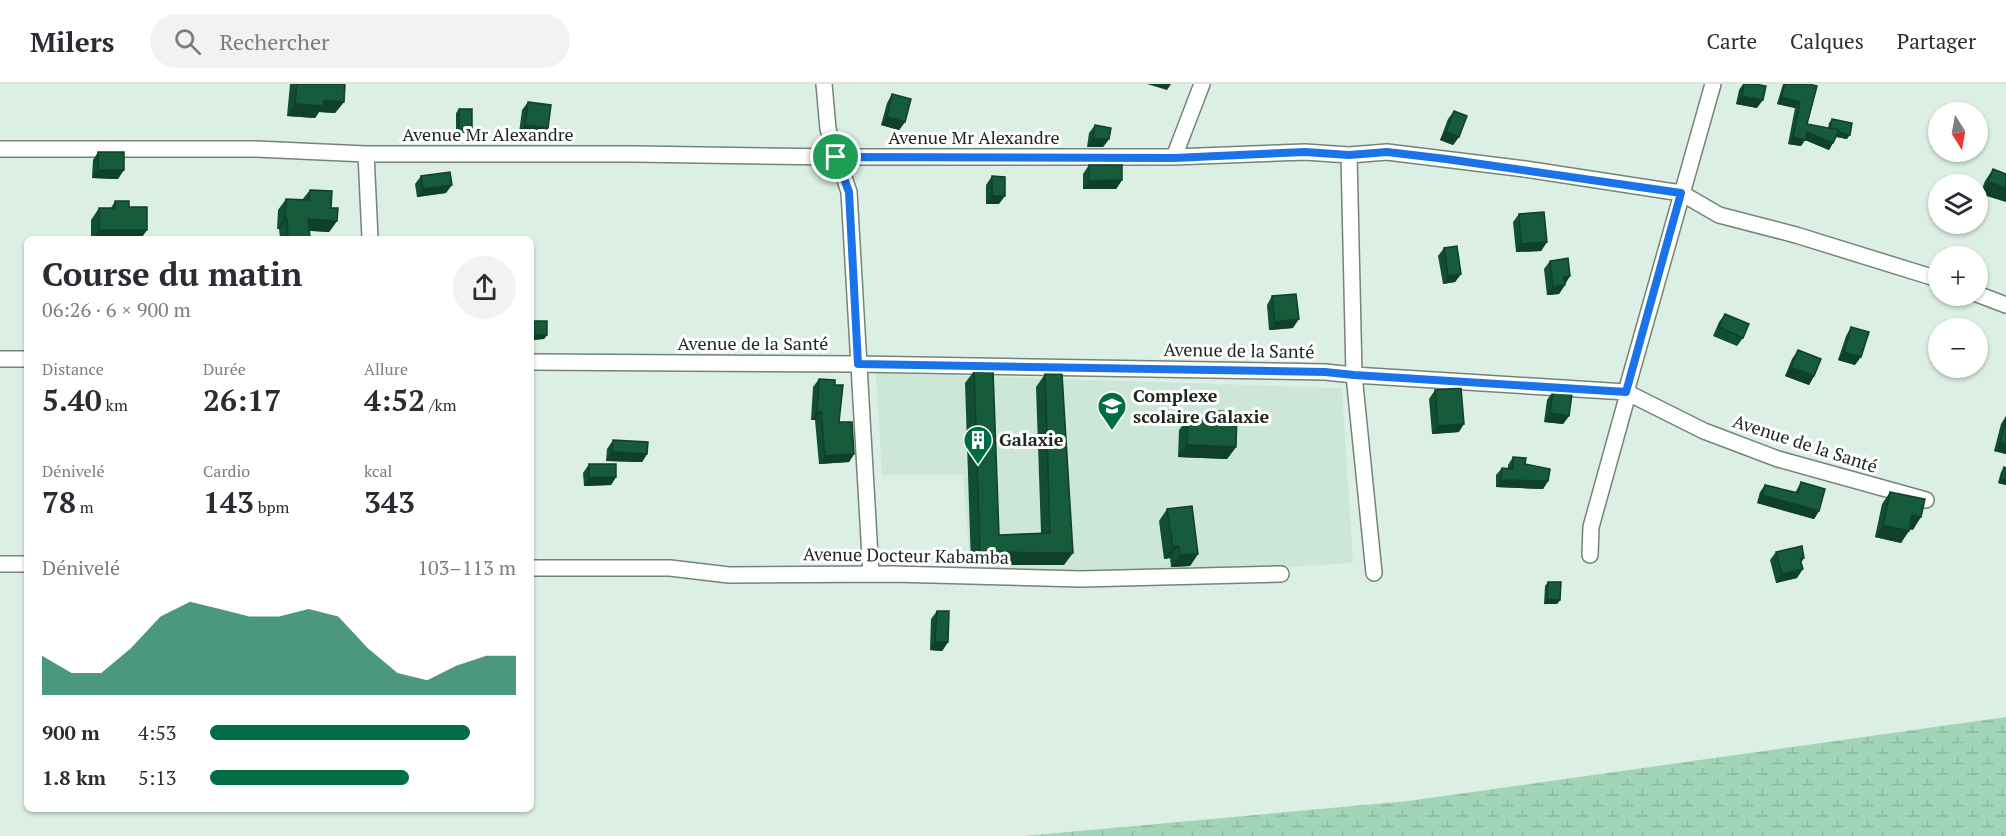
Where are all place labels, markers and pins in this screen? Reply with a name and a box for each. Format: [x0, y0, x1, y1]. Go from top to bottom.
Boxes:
pin [810, 131, 861, 182]
place label: Complexe scolaire Galaxie [1133, 383, 1269, 428]
school or university icon: Complexe scolaire Galaxie [1096, 390, 1128, 432]
building icon: Galaxie [962, 424, 994, 466]
place label: Galaxie [999, 427, 1064, 451]

